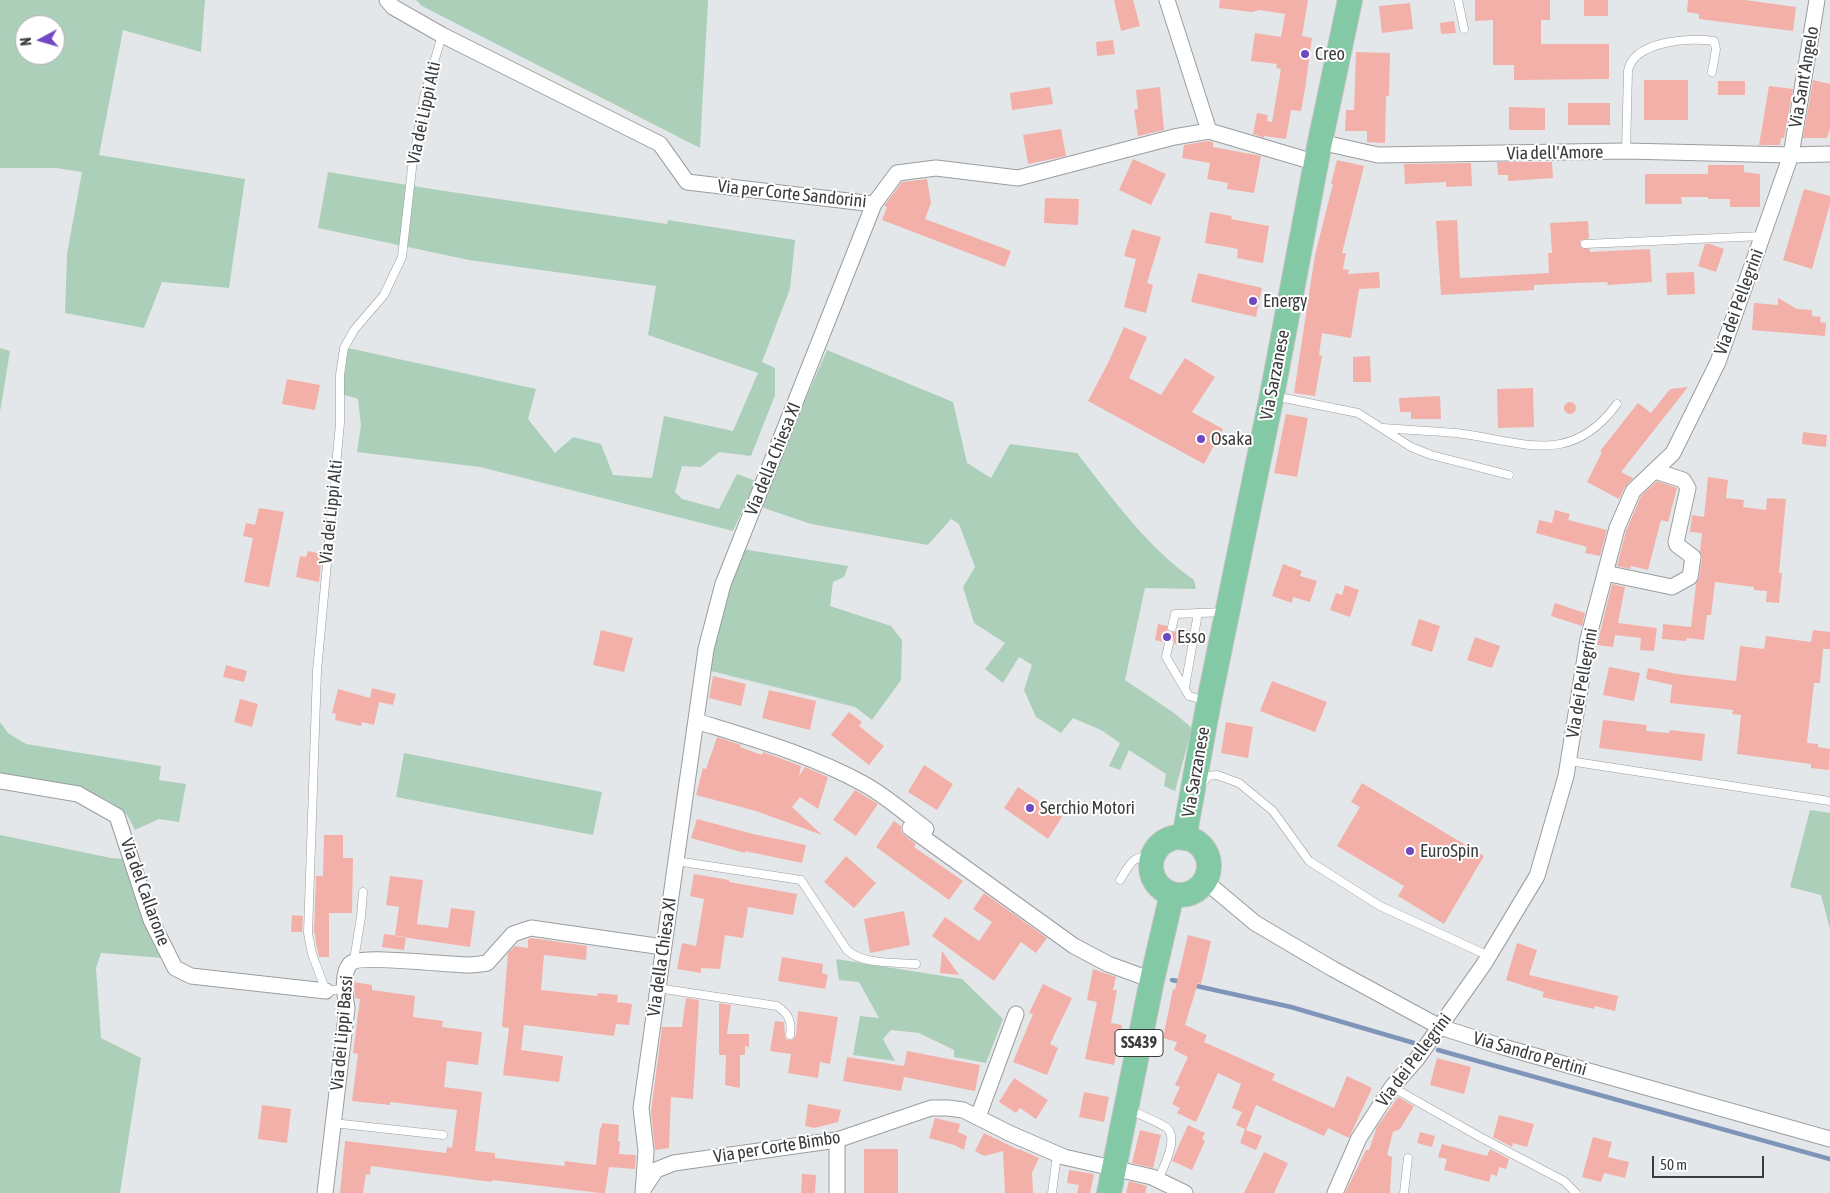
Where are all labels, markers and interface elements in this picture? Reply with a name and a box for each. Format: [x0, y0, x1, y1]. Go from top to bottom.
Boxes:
north arrow [15, 15, 65, 65]
street label: Via Sant'Angelo [1784, 25, 1824, 129]
text: N [18, 37, 34, 46]
place label: Creo [1315, 43, 1345, 65]
marker: Creo [1299, 48, 1311, 60]
street label: Via dei Lippi Alti [403, 60, 445, 166]
street label: Via dell'Amore [1506, 141, 1604, 165]
street label: Via per Corte Sandorini [716, 175, 868, 213]
street label: Via dei Pellegrini [1710, 246, 1768, 358]
place label: Energy [1263, 290, 1307, 312]
marker: Energy [1247, 295, 1259, 307]
street label: Via Sarzanese [1256, 328, 1294, 422]
street label: Via della Chiesa XI [741, 399, 805, 519]
place label: Osaka [1211, 428, 1253, 450]
marker: Osaka [1195, 433, 1207, 445]
street label: Via dei Lippi Alti [315, 459, 347, 565]
place label: Esso [1177, 626, 1206, 648]
street label: Via dei Pellegrini [1562, 626, 1602, 740]
marker: Esso [1161, 631, 1173, 643]
street label: Via Sarzanese [1177, 725, 1215, 819]
place label: Serchio Motori [1040, 797, 1135, 819]
marker: Serchio Motori [1024, 802, 1036, 814]
street label: Via del Callarone [116, 835, 174, 949]
place label: EuroSpin [1420, 840, 1479, 862]
marker: EuroSpin [1404, 845, 1416, 857]
street label: Via della Chiesa XI [643, 896, 681, 1018]
street label: Via dei Lippi Bassi [326, 974, 358, 1092]
street label: Via dei Pellegrini [1372, 1009, 1456, 1111]
street label: Via Sandro Pertini [1471, 1027, 1589, 1081]
road number: SS439 [1115, 1030, 1163, 1056]
street label: Via per Corte Bimbo [712, 1126, 842, 1168]
scale bar [1655, 1146, 1768, 1178]
text: 50 m [1660, 1156, 1687, 1173]

